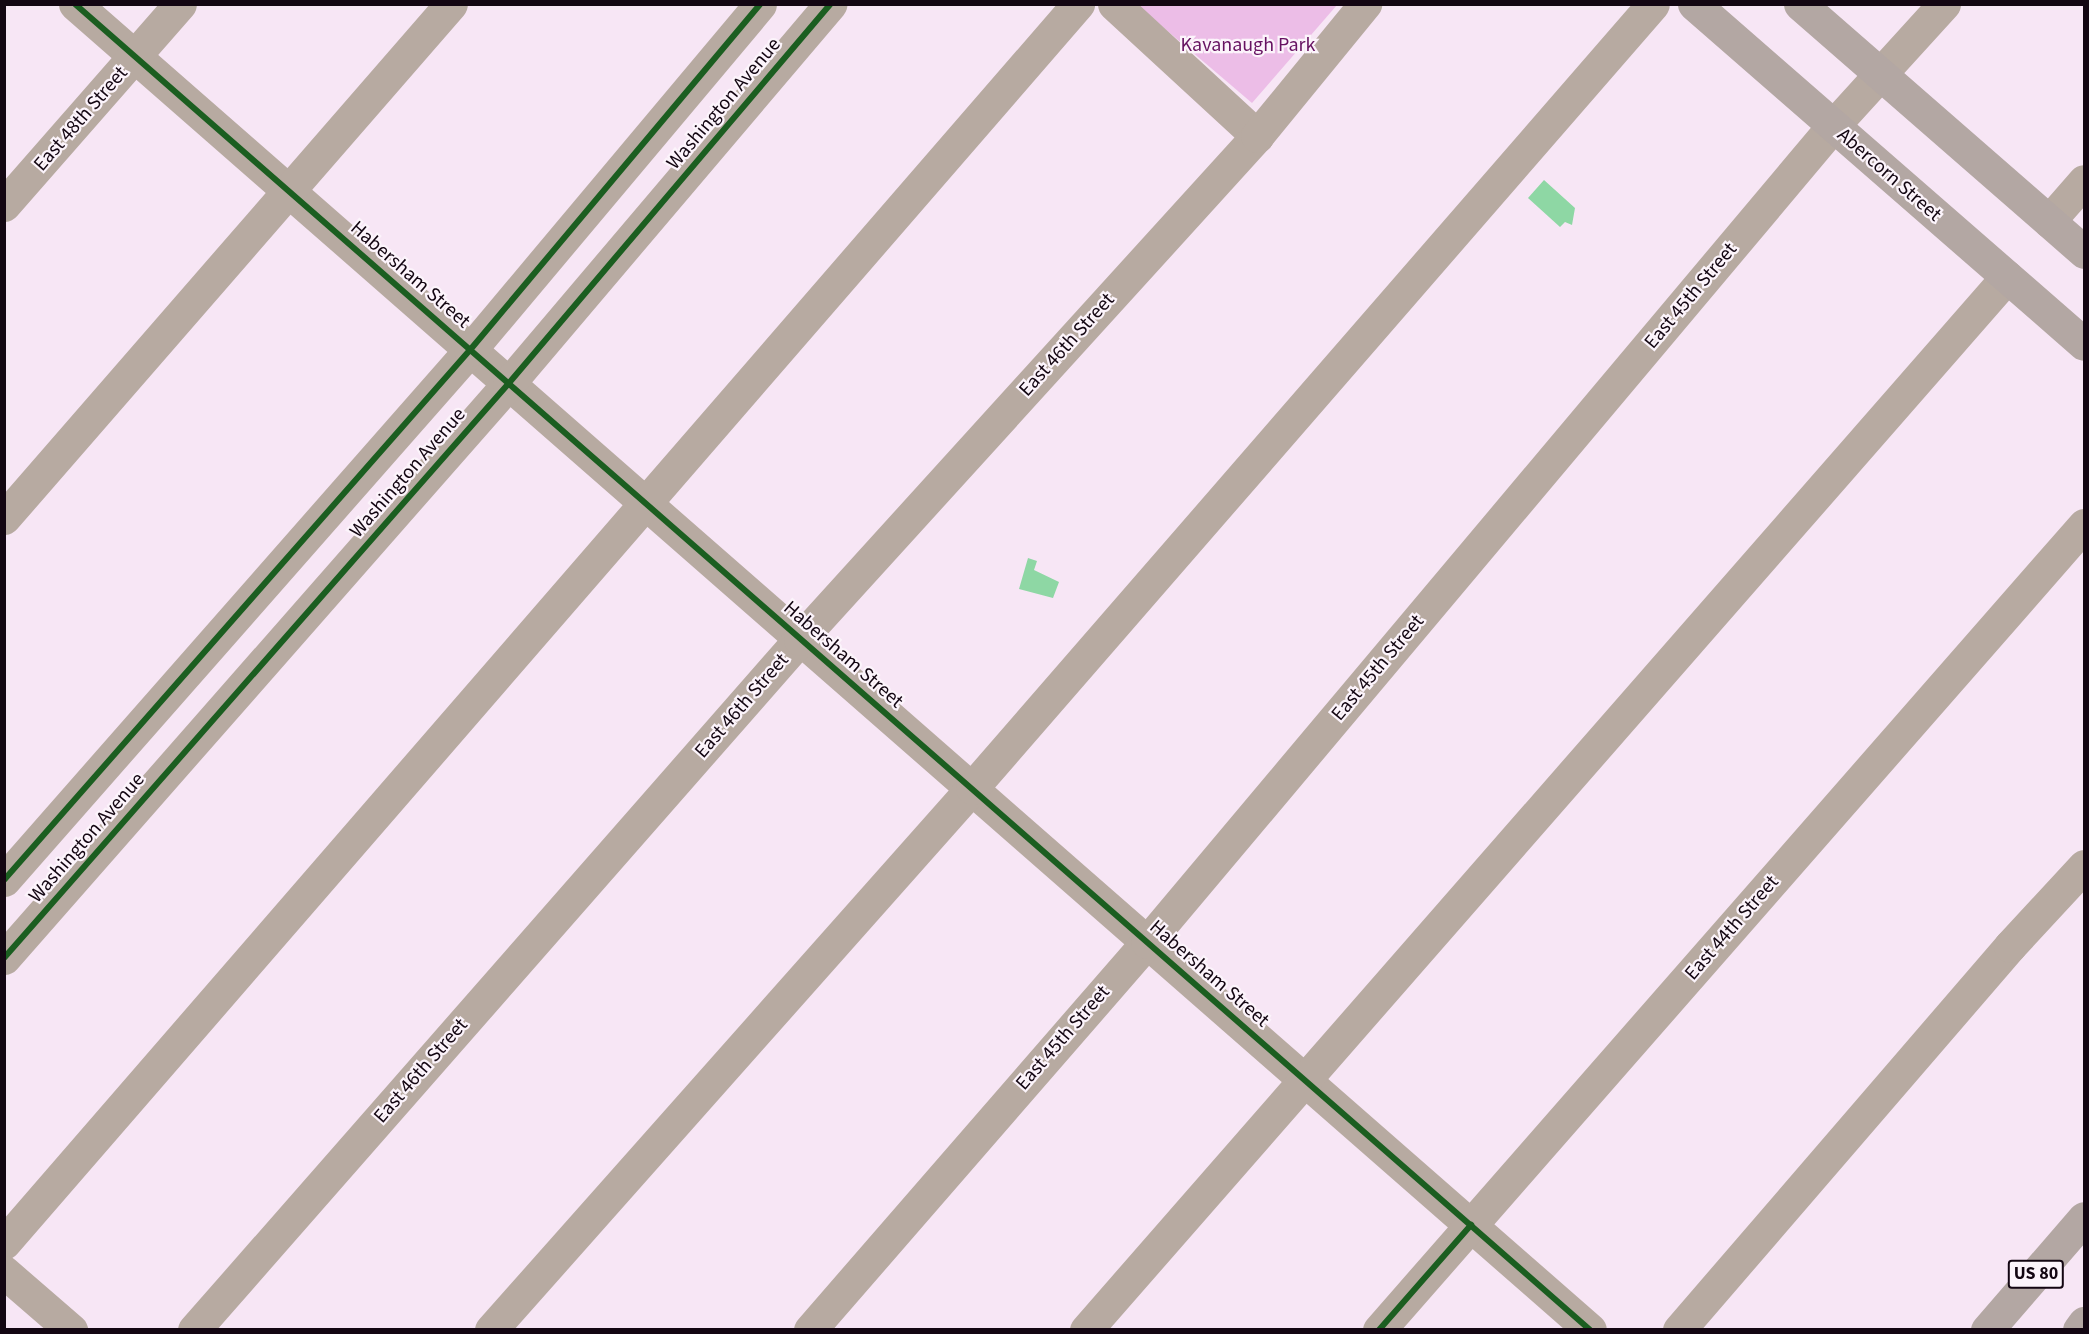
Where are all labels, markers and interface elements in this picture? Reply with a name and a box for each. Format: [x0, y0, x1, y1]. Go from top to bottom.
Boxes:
street label: Washington Avenue [662, 33, 786, 175]
park label: Kavanaugh Park [1181, 33, 1315, 57]
street label: East 48th Street [29, 62, 133, 176]
street label: Abercorn Street [1832, 123, 1946, 227]
street label: Habersham Street [345, 216, 475, 334]
street label: East 45th Street [1640, 238, 1742, 354]
street label: East 46th Street [1014, 288, 1120, 402]
street label: Washington Avenue [345, 403, 471, 543]
street label: Habersham Street [778, 596, 908, 714]
street label: East 45th Street [1327, 610, 1429, 726]
street label: East 46th Street [690, 649, 794, 763]
street label: Washington Avenue [24, 768, 150, 908]
street label: East 44th Street [1680, 871, 1784, 985]
street label: Habersham Street [1144, 915, 1274, 1033]
street label: East 45th Street [1011, 981, 1115, 1095]
street label: East 46th Street [369, 1014, 473, 1128]
road number: US 80 [2008, 1259, 2064, 1289]

